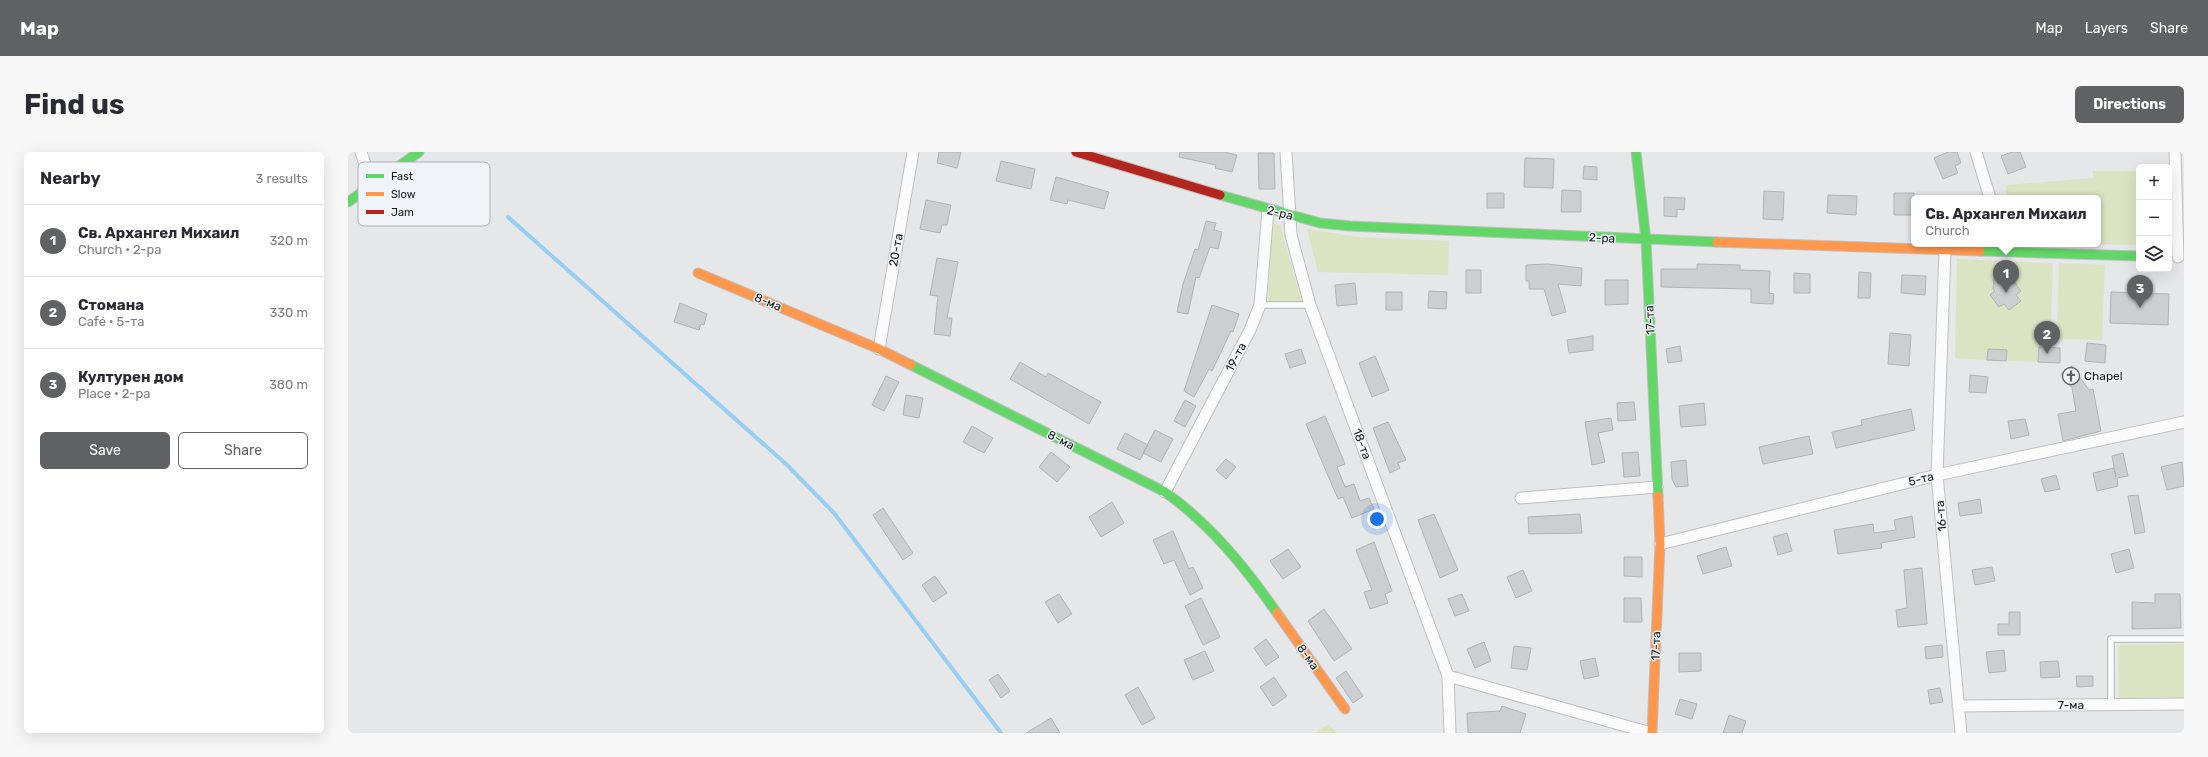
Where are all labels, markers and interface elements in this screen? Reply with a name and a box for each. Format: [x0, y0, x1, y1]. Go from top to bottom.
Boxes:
text: Map [20, 17, 59, 40]
text: Map [2036, 20, 2063, 37]
text: Layers [2085, 20, 2128, 37]
text: Share [2150, 20, 2188, 37]
button: Directions [2075, 86, 2184, 123]
text: Find us [24, 88, 124, 121]
legend [358, 162, 490, 226]
map controls [2136, 164, 2172, 272]
button: + [2136, 164, 2172, 200]
text: Nearby [40, 168, 101, 188]
text: Fast [391, 170, 414, 183]
text: 3 results [256, 171, 308, 186]
text: Slow [391, 188, 416, 201]
popup [1911, 195, 2101, 247]
button: − [2136, 200, 2172, 236]
street label: 2-ра [1266, 203, 1294, 223]
text: Св. Архангел Михаил [1925, 205, 2087, 223]
text: Jam [391, 206, 414, 219]
text: Church [1925, 223, 1970, 238]
text: Св. Архангел Михаил [78, 224, 239, 242]
street label: 2-ра [1588, 230, 1616, 246]
street label: 20-та [886, 232, 906, 268]
text: 1 [50, 233, 56, 248]
text: 320 m [270, 233, 308, 248]
button: layers [2136, 236, 2172, 272]
text: Church · 2-ра [78, 242, 162, 257]
pin: 1 [1993, 260, 2019, 293]
pin: 3 [2127, 275, 2153, 308]
street label: 8-ма [752, 290, 784, 314]
text: Стомана [78, 296, 144, 314]
text: 2 [49, 305, 57, 320]
text: 330 m [269, 305, 308, 320]
street label: 17-та [1642, 305, 1658, 335]
text: Café · 5-та [78, 314, 144, 329]
pin: 2 [2034, 321, 2060, 354]
street label: 19-та [1223, 340, 1249, 374]
church icon: Chapel [2061, 366, 2081, 386]
text: Културен дом [78, 368, 184, 386]
place label: Chapel [2084, 369, 2123, 383]
text: 3 [49, 377, 57, 392]
text: 380 m [269, 377, 308, 392]
text: Place · 2-ра [78, 386, 150, 401]
street label: 8-ма [1045, 427, 1077, 453]
street label: 18-та [1350, 427, 1374, 461]
button: Save [40, 432, 170, 469]
button: Share [178, 432, 308, 469]
street label: 5-та [1907, 469, 1935, 489]
street label: 16-та [1933, 500, 1949, 532]
your location [1367, 509, 1387, 529]
street label: 17-та [1648, 631, 1664, 661]
street label: 8-ма [1294, 641, 1322, 673]
street label: 7-ма [2058, 698, 2084, 712]

